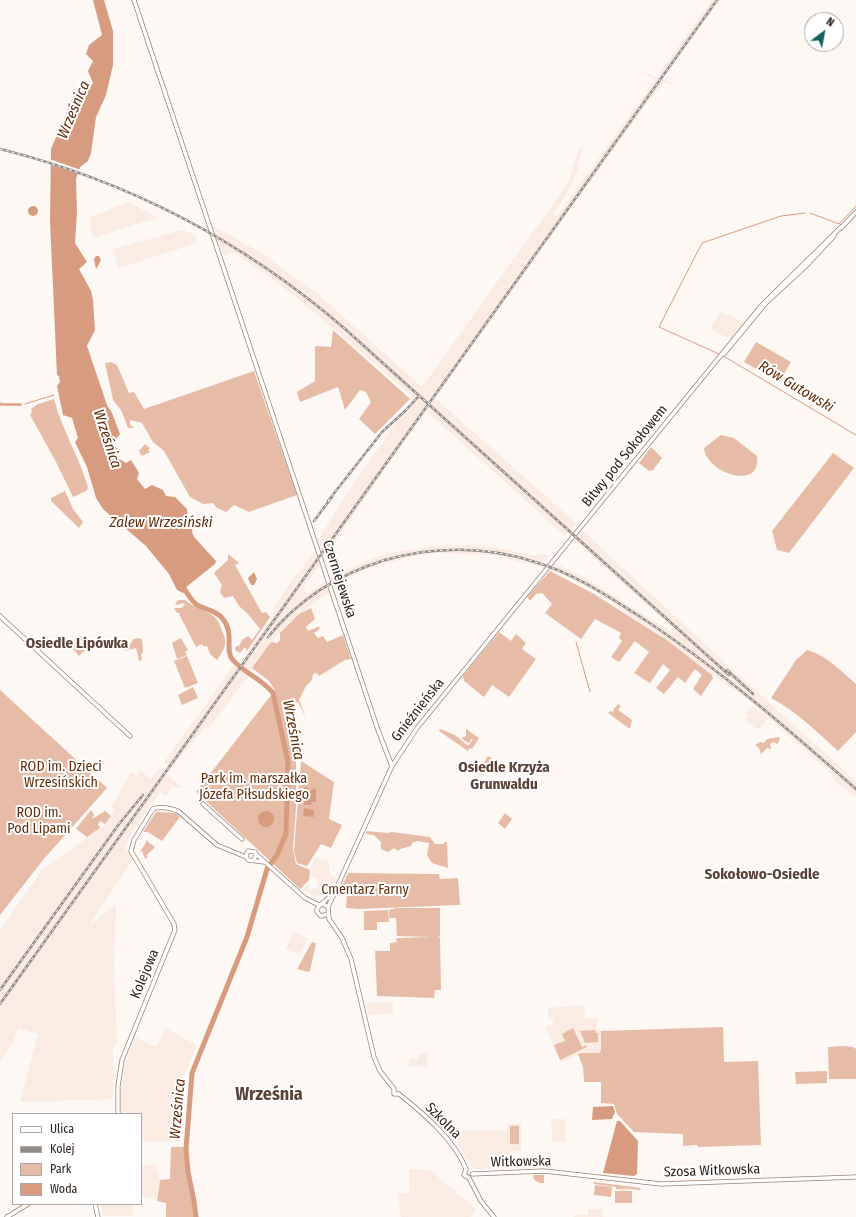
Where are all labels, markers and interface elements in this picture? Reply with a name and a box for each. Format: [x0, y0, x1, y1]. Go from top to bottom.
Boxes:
north arrow [804, 12, 844, 52]
text: N [824, 15, 836, 30]
water label: Wrześnica [54, 78, 94, 142]
water label: Rów Gutowski [755, 357, 837, 417]
street label: Bitwy pod Sokołowem [579, 402, 671, 510]
water label: Wrześnica [89, 407, 125, 471]
water label: Zalew Wrzesiński [109, 514, 213, 532]
street label: Czerniejewska [319, 538, 359, 620]
district label: Osiedle Lipówka [26, 635, 128, 653]
street label: Gnieźnieńska [388, 675, 448, 745]
water label: Wrześnica [278, 698, 308, 762]
park label: ROD im. Dzieci Wrzesińskich [20, 759, 102, 792]
district label: Osiedle Krzyża Grunwaldu [458, 759, 550, 794]
park label: Park im. marszałka Józefa Piłsudskiego [199, 771, 309, 804]
park label: ROD im. Pod Lipami [7, 805, 71, 838]
district label: Sokołowo-Osiedle [704, 866, 820, 884]
park label: Cmentarz Farny [321, 882, 409, 898]
street label: Kolejowa [127, 947, 163, 1001]
water label: Wrześnica [166, 1078, 190, 1140]
district label: Września [235, 1084, 303, 1106]
street label: Szkolna [421, 1099, 465, 1143]
legend [12, 1113, 142, 1205]
text: Ulica [50, 1122, 74, 1136]
text: Kolej [50, 1142, 75, 1156]
street label: Witkowska [491, 1153, 551, 1171]
street label: Szosa Witkowska [664, 1161, 760, 1181]
text: Park [50, 1162, 71, 1176]
text: Woda [50, 1182, 78, 1196]

